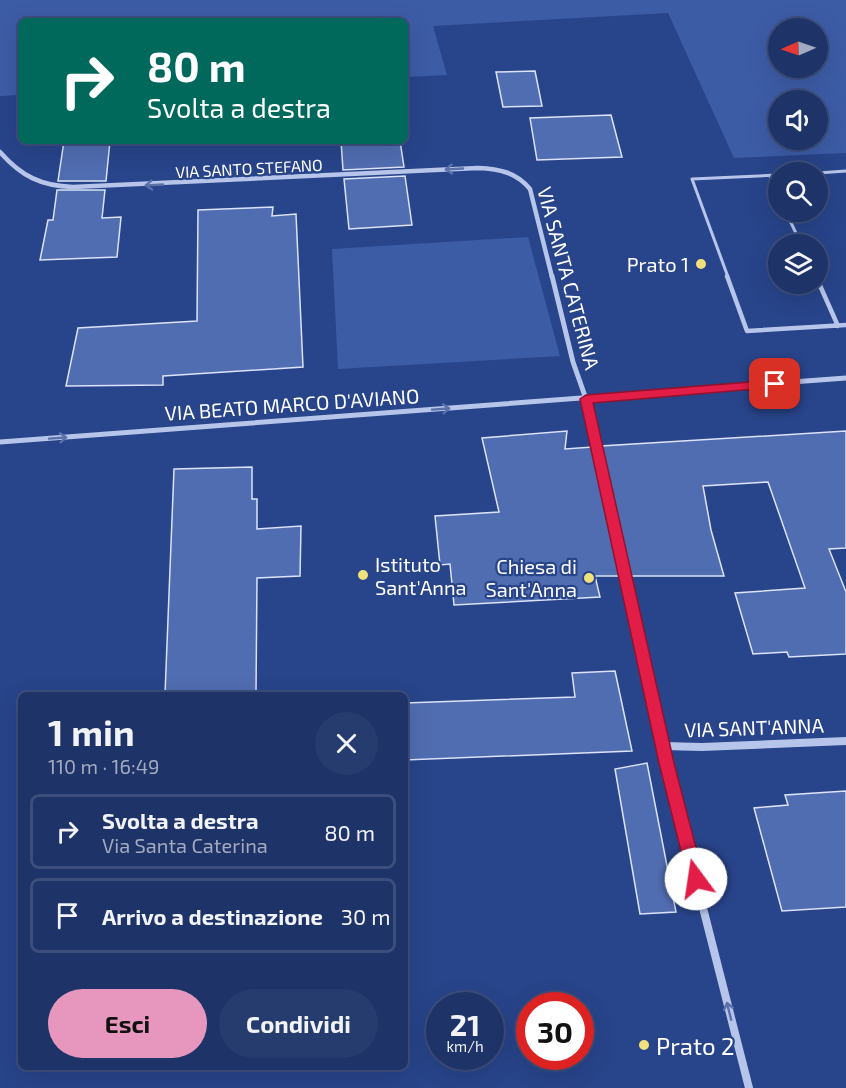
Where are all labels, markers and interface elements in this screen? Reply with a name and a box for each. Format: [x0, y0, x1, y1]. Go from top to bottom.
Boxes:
north arrow [768, 18, 828, 78]
map controls [768, 18, 828, 294]
text: 80 m [147, 40, 246, 90]
icon: right [48, 42, 126, 120]
button: sound [768, 90, 828, 150]
text: Svolta a destra [147, 91, 331, 123]
street label: VIA SANTO STEFANO [175, 155, 323, 181]
button: search [768, 162, 828, 222]
one-way arrow [444, 164, 464, 175]
one-way arrow [144, 179, 164, 190]
street label: VIA SANTA CATERINA [533, 184, 605, 372]
button: layers [768, 234, 828, 294]
place label: Prato 1 [627, 252, 689, 276]
marker: Prato 1 [694, 257, 708, 271]
pin [749, 358, 800, 409]
icon: arrive [758, 367, 791, 400]
street label: VIA BEATO MARCO D'AVIANO [164, 383, 420, 425]
one-way arrow [431, 403, 451, 414]
one-way arrow [48, 432, 68, 443]
place label: Istituto Sant'Anna [375, 552, 467, 599]
place label: Chiesa di Sant'Anna [485, 554, 577, 601]
marker: Istituto Sant'Anna [356, 568, 370, 582]
marker: Chiesa di Sant'Anna [582, 571, 596, 585]
text: 1 min [48, 710, 135, 753]
button: close [315, 712, 378, 775]
street label: VIA SANT'ANNA [684, 713, 825, 741]
text: 110 m · 16:49 [48, 754, 159, 778]
text: Svolta a destra [102, 807, 259, 833]
icon: right [51, 815, 84, 848]
text: 80 m [324, 819, 375, 845]
text: Via Santa Caterina [102, 833, 268, 857]
position arrow [664, 847, 728, 911]
icon: arrive [51, 899, 84, 932]
text: Arrivo a destinazione [102, 903, 323, 929]
text: 30 m [341, 903, 391, 929]
button: Esci [48, 989, 207, 1058]
button: Condividi [219, 989, 378, 1058]
speed limit sign: 30 [516, 992, 594, 1070]
one-way arrow [723, 1002, 735, 1021]
text: 21 [450, 1006, 480, 1042]
place label: Prato 2 [656, 1031, 735, 1060]
text: km/h [446, 1037, 484, 1055]
marker: Prato 2 [637, 1038, 651, 1052]

